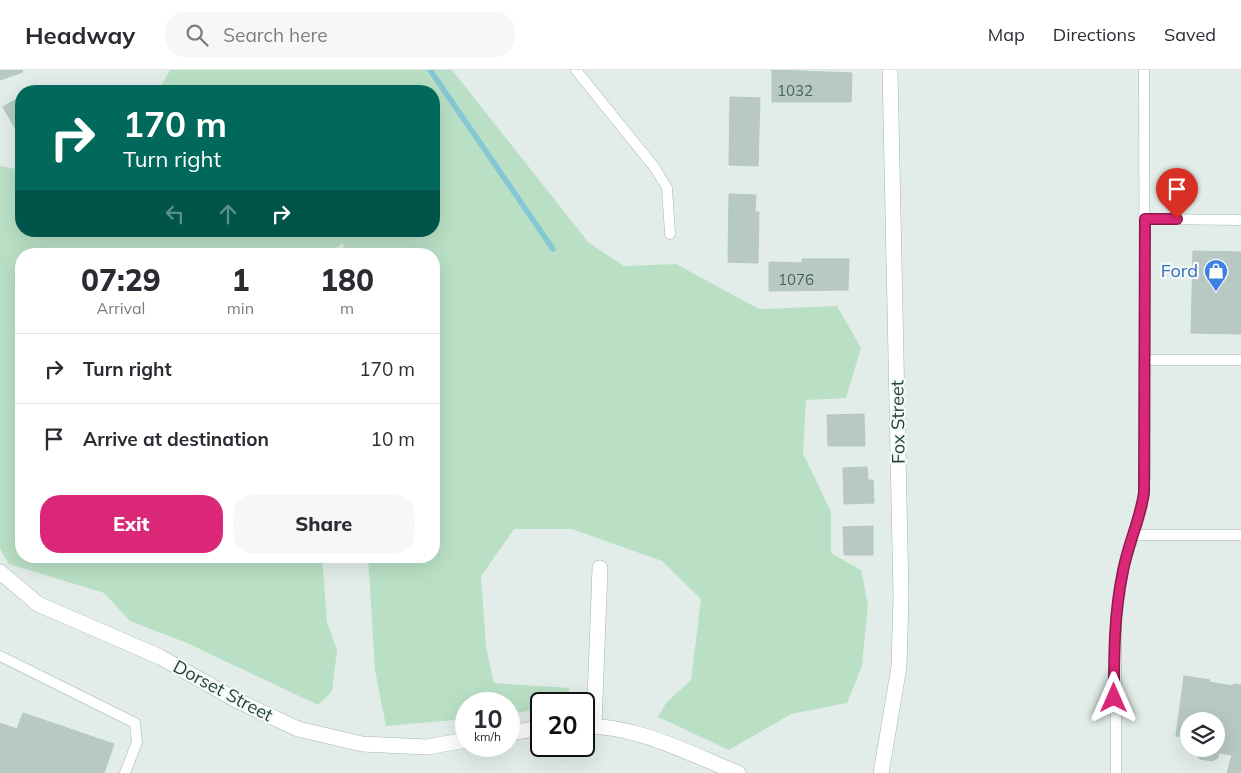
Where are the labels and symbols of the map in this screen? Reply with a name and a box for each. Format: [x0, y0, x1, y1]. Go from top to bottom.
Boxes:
house number: 1032 [777, 81, 813, 100]
pin [1156, 168, 1198, 219]
shop icon: Ford [1203, 258, 1229, 292]
place label: Ford [1161, 259, 1198, 282]
house number: 1076 [778, 270, 814, 289]
street label: Fox Street [885, 380, 910, 464]
street label: Dorset Street [169, 655, 277, 726]
position arrow [1087, 671, 1139, 723]
speed limit sign: 20 [530, 692, 595, 757]

